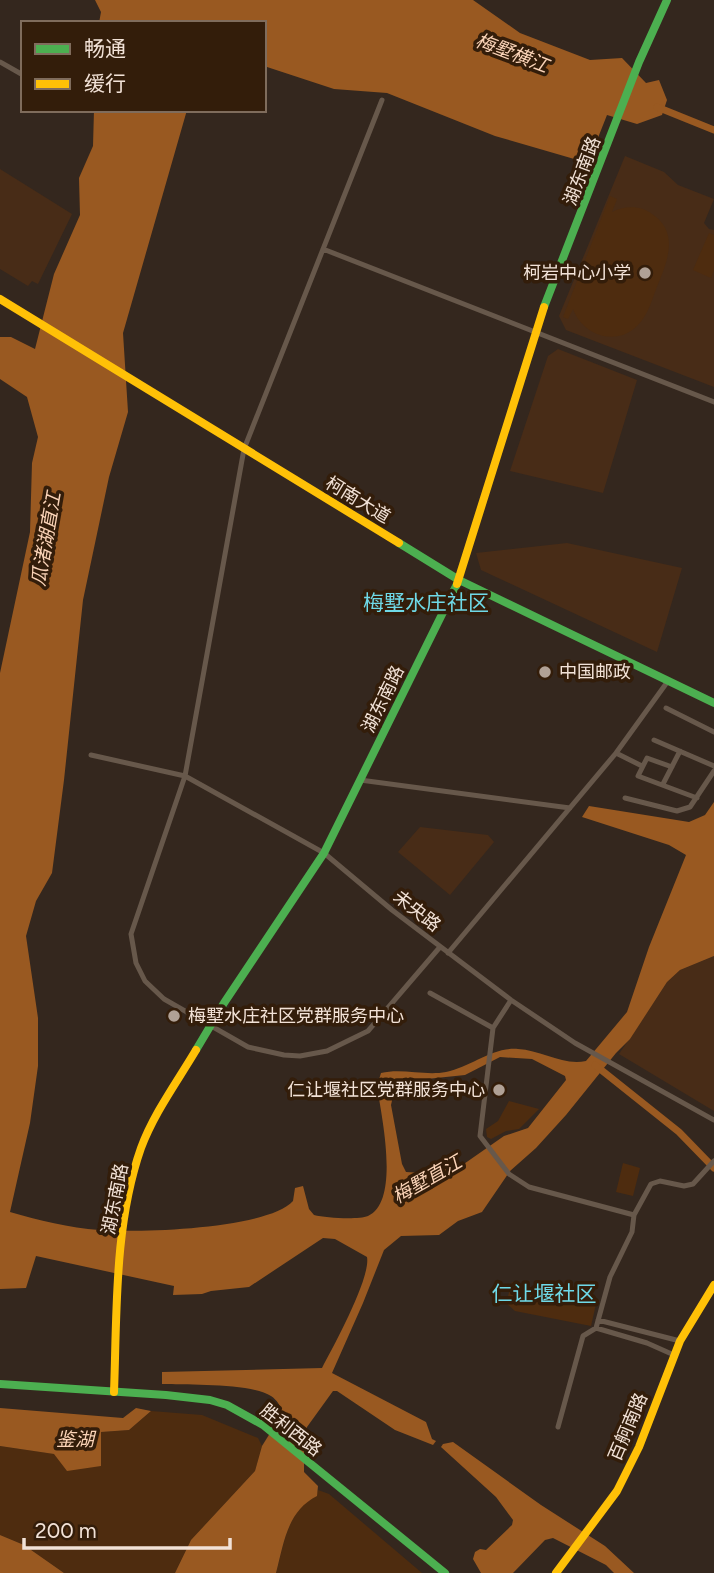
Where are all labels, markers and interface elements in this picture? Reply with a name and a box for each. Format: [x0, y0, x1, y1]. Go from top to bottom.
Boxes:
legend [21, 21, 266, 112]
water label: 梅墅横江 [472, 29, 553, 78]
text: 畅通 [84, 36, 126, 61]
text: 缓行 [84, 71, 126, 96]
street label: 湖东南路 [559, 133, 605, 209]
place label: 柯岩中心小学 [523, 262, 631, 284]
marker: 柯岩中心小学 [637, 265, 653, 281]
street label: 柯南大道 [321, 472, 395, 528]
water label: 瓜渚湖直江 [26, 488, 66, 588]
district label: 梅墅水庄社区 [363, 590, 489, 615]
place label: 中国邮政 [559, 661, 631, 683]
street label: 湖东南路 [357, 662, 409, 736]
marker: 中国邮政 [537, 664, 553, 680]
street label: 未央路 [389, 886, 445, 936]
place label: 梅墅水庄社区党群服务中心 [188, 1005, 404, 1027]
marker: 梅墅水庄社区党群服务中心 [166, 1008, 182, 1024]
place label: 仁让堰社区党群服务中心 [287, 1079, 485, 1101]
marker: 仁让堰社区党群服务中心 [491, 1082, 507, 1098]
water label: 梅墅直江 [388, 1149, 467, 1208]
street label: 湖东南路 [97, 1162, 133, 1236]
district label: 仁让堰社区 [492, 1281, 597, 1306]
street label: 百舸南路 [604, 1390, 652, 1464]
street label: 胜利西路 [256, 1399, 326, 1461]
water label: 鉴湖 [56, 1428, 97, 1451]
scale bar [24, 1506, 231, 1550]
text: 200 m [35, 1518, 97, 1543]

